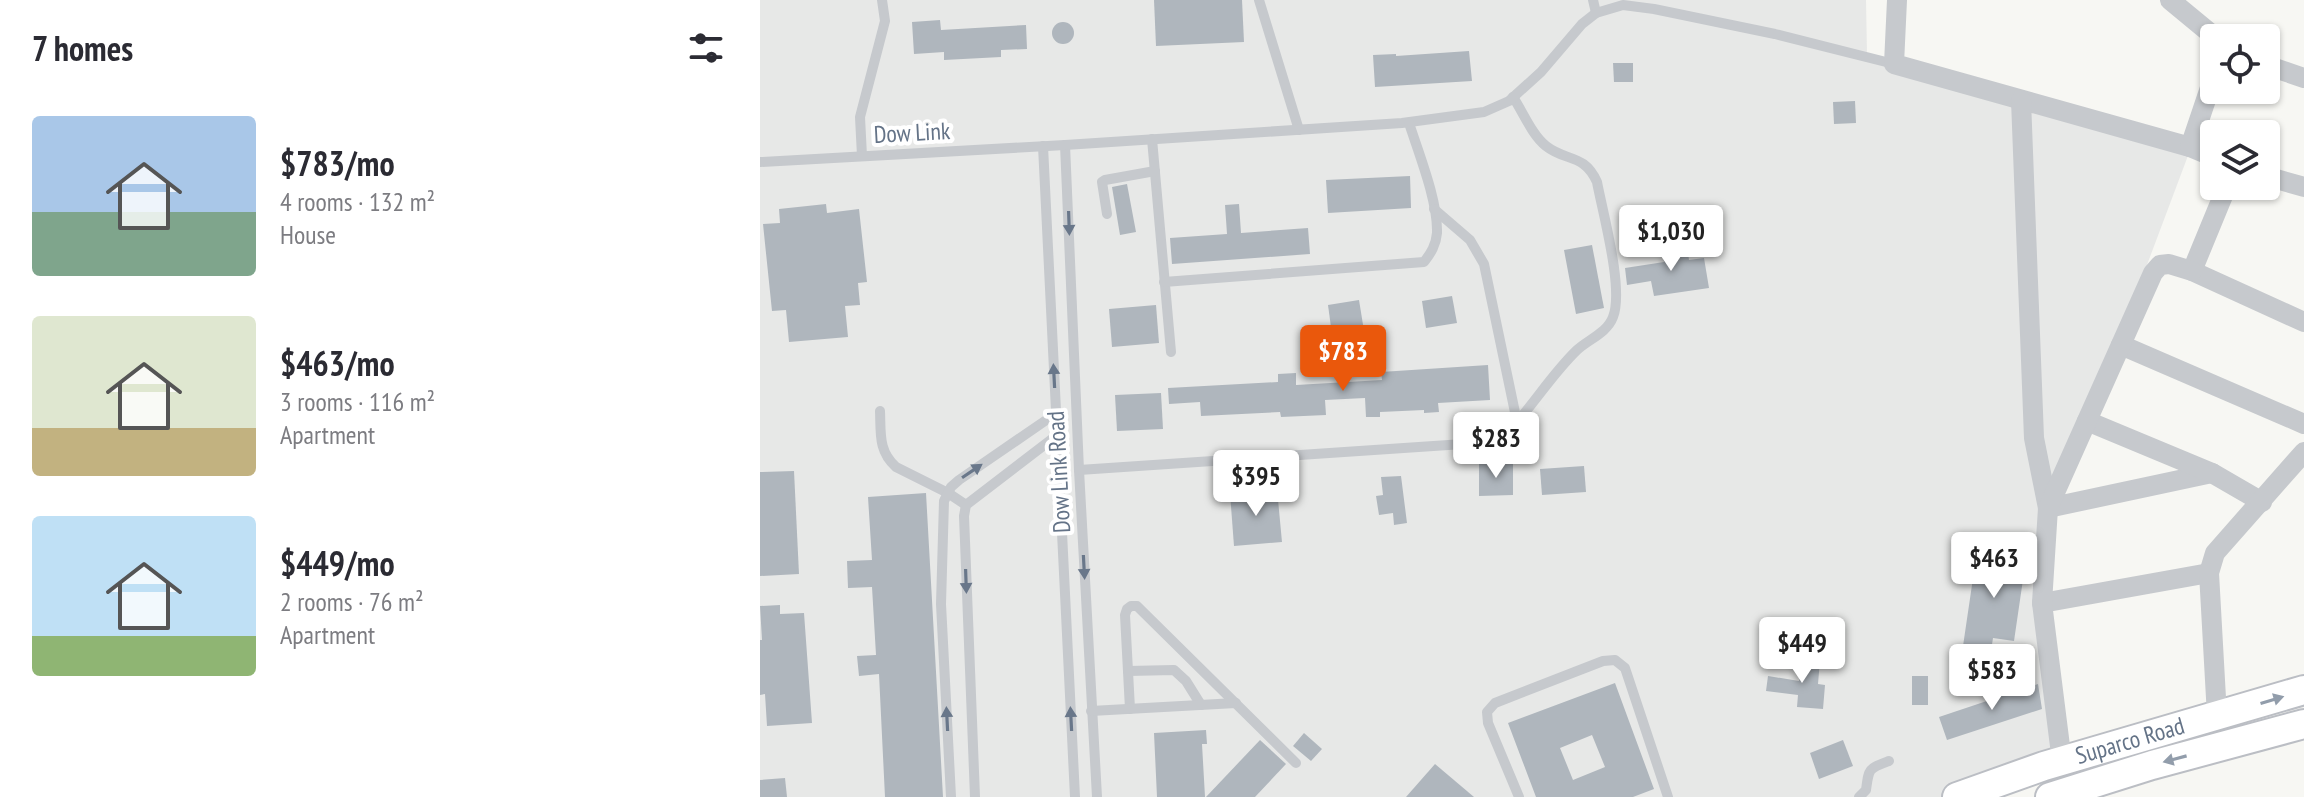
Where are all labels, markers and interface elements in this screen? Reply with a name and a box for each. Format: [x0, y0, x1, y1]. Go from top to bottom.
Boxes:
map controls [2200, 24, 2280, 200]
button: locate [2200, 24, 2280, 104]
text: 7 homes [32, 26, 133, 70]
icon: filters [684, 26, 728, 70]
street label: Dow Link [873, 115, 952, 150]
button: layers [2200, 120, 2280, 200]
text: $783/mo [280, 141, 395, 185]
icon: home [96, 148, 192, 244]
text: 4 rooms · 132 m² [280, 185, 435, 218]
pin: $1,030 [1606, 205, 1736, 273]
one-way arrow [1062, 211, 1075, 236]
text: $1,030 [1637, 214, 1705, 247]
text: House [280, 218, 336, 251]
pin: $783 [1296, 325, 1390, 393]
text: $783 [1318, 334, 1368, 367]
text: $463/mo [280, 341, 395, 385]
icon: home [96, 348, 192, 444]
one-way arrow [1047, 363, 1060, 388]
text: 3 rooms · 116 m² [280, 385, 435, 418]
street label: Dow Link Road [1040, 410, 1077, 534]
pin: $283 [1449, 412, 1543, 480]
text: Apartment [280, 418, 375, 451]
text: $283 [1471, 421, 1521, 454]
pin: $395 [1209, 450, 1303, 518]
text: $395 [1231, 459, 1281, 492]
one-way arrow [961, 464, 982, 479]
pin: $463 [1947, 532, 2041, 600]
text: $449/mo [280, 541, 395, 585]
text: $463 [1969, 541, 2019, 574]
icon: home [96, 548, 192, 644]
one-way arrow [1078, 555, 1091, 580]
one-way arrow [960, 569, 973, 594]
text: 2 rooms · 76 m² [280, 585, 424, 618]
pin: $449 [1755, 617, 1849, 685]
text: Apartment [280, 618, 375, 651]
text: $449 [1777, 626, 1827, 659]
pin: $583 [1945, 644, 2039, 712]
text: $583 [1967, 653, 2017, 686]
one-way arrow [2260, 693, 2284, 706]
one-way arrow [940, 706, 953, 731]
one-way arrow [1065, 706, 1078, 731]
street label: Suparco Road [2072, 710, 2188, 771]
one-way arrow [2162, 753, 2187, 765]

